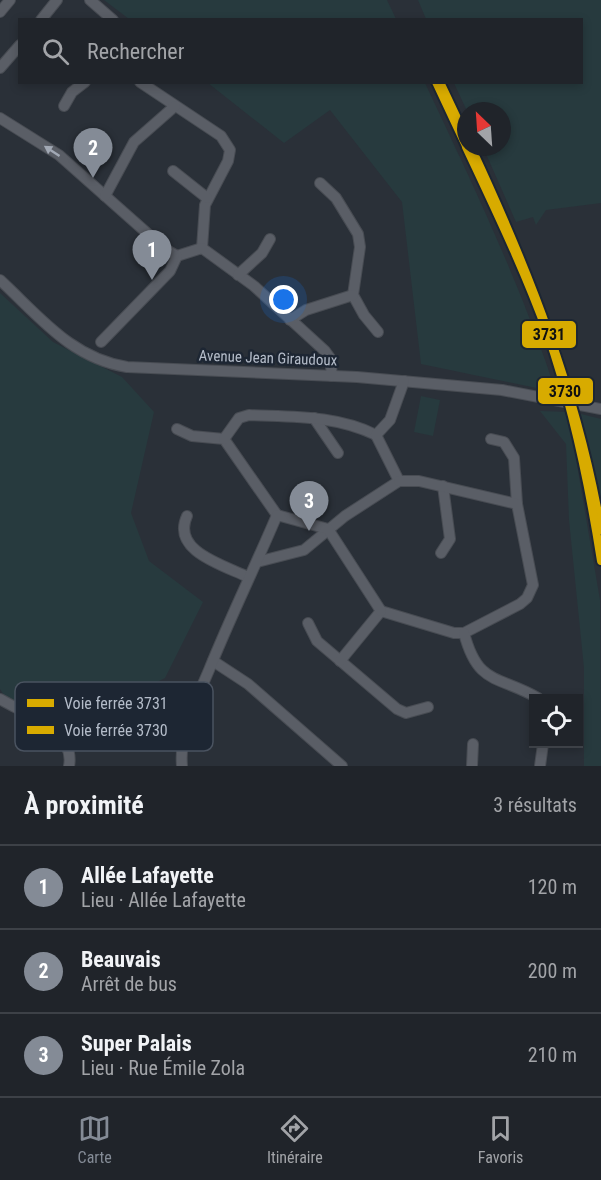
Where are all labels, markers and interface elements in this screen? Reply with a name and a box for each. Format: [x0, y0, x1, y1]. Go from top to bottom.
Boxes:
search box [18, 18, 583, 84]
icon: search [39, 35, 72, 68]
text: Rechercher [87, 39, 184, 64]
north arrow [457, 102, 511, 156]
pin: 2 [74, 128, 112, 178]
one-way arrow [44, 145, 60, 157]
pin: 1 [132, 230, 172, 280]
your location [269, 285, 298, 314]
line badge: 3731 [521, 320, 577, 349]
text: 3731 [533, 325, 565, 344]
street label: Avenue Jean Giraudoux [198, 347, 338, 369]
line badge: 3730 [537, 377, 594, 405]
text: 3730 [549, 382, 581, 401]
pin: 3 [290, 482, 328, 531]
legend [15, 682, 213, 751]
text: Voie ferrée 3731 [64, 694, 168, 713]
map controls [529, 694, 583, 748]
button: locate [529, 694, 583, 748]
text: Voie ferrée 3730 [64, 721, 168, 740]
text: À proximité [24, 790, 144, 820]
text: 3 résultats [493, 793, 577, 817]
text: Allée Lafayette [81, 863, 214, 888]
text: 1 [38, 875, 49, 899]
text: 120 m [528, 875, 577, 899]
text: Lieu · Allée Lafayette [81, 888, 246, 912]
text: Beauvais [81, 947, 161, 972]
text: 2 [38, 959, 49, 983]
text: 200 m [528, 959, 577, 983]
text: Arrêt de bus [81, 972, 177, 996]
text: Super Palais [81, 1031, 192, 1056]
text: 3 [38, 1043, 49, 1067]
text: 210 m [528, 1043, 577, 1067]
text: Lieu · Rue Émile Zola [81, 1056, 245, 1080]
tab: Carte [78, 1112, 112, 1167]
tab: Itinéraire [267, 1112, 323, 1167]
tab: Favoris [478, 1112, 523, 1167]

